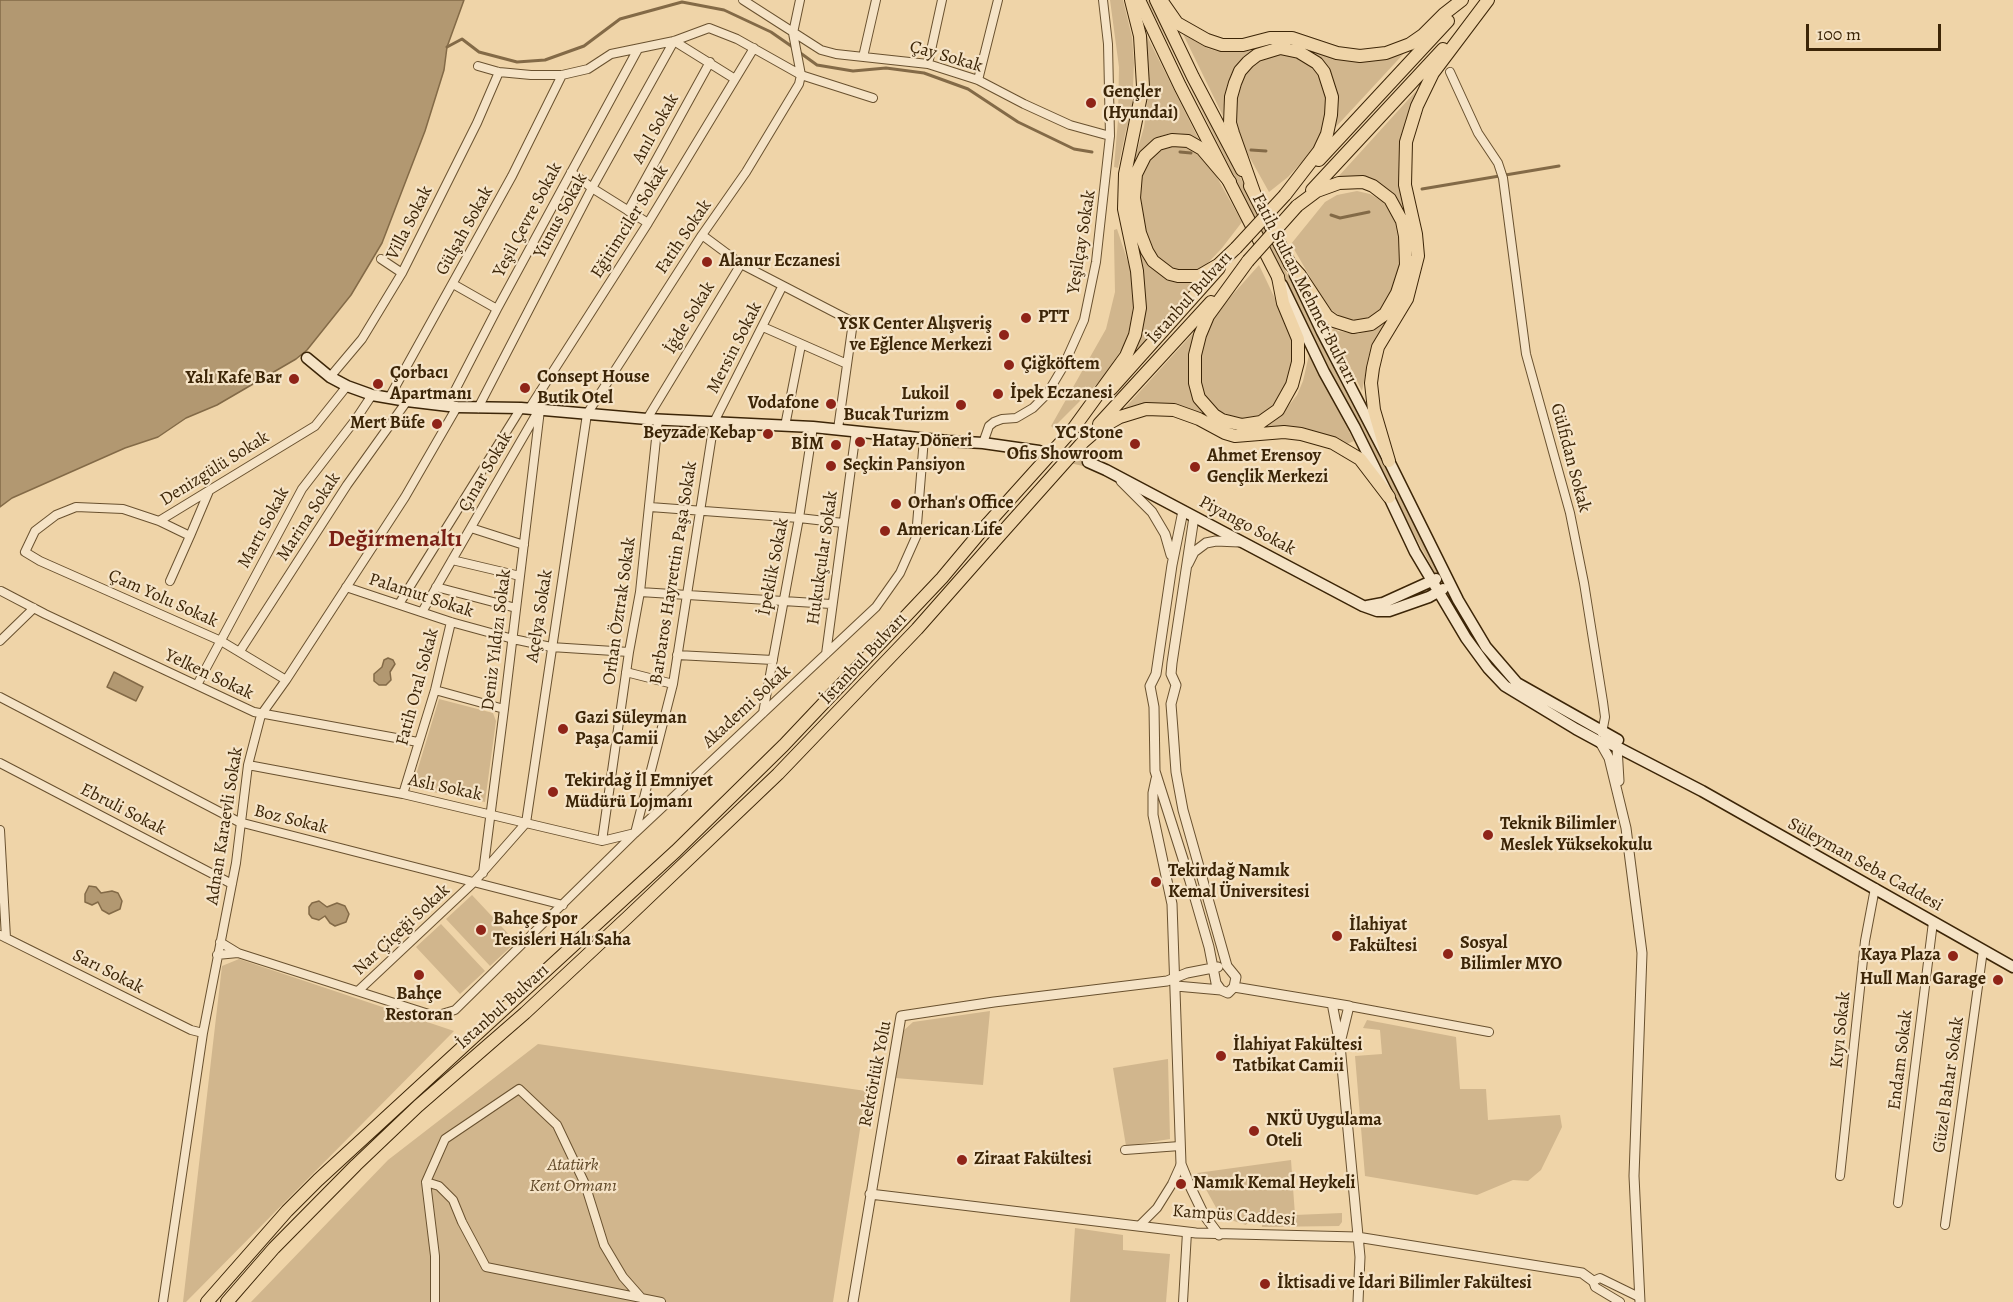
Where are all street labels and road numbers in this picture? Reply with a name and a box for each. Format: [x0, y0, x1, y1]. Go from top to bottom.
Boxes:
street label: Çay Sokak [907, 36, 985, 78]
street label: Anıl Sokak [628, 90, 684, 168]
street label: Yeşil Çevre Sokak [489, 159, 567, 281]
street label: Eğitimciler Sokak [586, 161, 674, 283]
street label: Yunus Sokak [530, 170, 592, 262]
street label: Villa Sokak [382, 182, 438, 264]
street label: Gülşah Sokak [432, 183, 498, 279]
street label: Yeşilçay Sokak [1063, 189, 1101, 295]
street label: Fatih Sultan Mehmet Bulvarı [1247, 190, 1361, 388]
street label: Fatih Sokak [651, 196, 717, 278]
street label: İstanbul Bulvarı [1143, 247, 1237, 349]
street label: İğde Sokak [660, 278, 720, 358]
street label: Mersin Sokak [703, 299, 767, 397]
street label: Gülfidan Sokak [1545, 401, 1595, 515]
street label: Denizgülü Sokak [157, 427, 273, 511]
street label: Çınar Sokak [454, 428, 518, 516]
street label: Barbaros Hayrettin Paşa Sokak [646, 460, 702, 686]
street label: Marina Sokak [272, 469, 346, 565]
street label: Martı Sokak [234, 484, 294, 572]
street label: Hukukçular Sokak [803, 490, 843, 626]
street label: Piyango Sokak [1195, 491, 1299, 561]
street label: İpeklik Sokak [754, 516, 794, 618]
street label: Orhan Öztrak Sokak [599, 536, 641, 686]
street label: Çam Yolu Sokak [105, 565, 221, 633]
street label: Deniz Yıldızı Sokak [478, 568, 516, 712]
street label: Açelya Sokak [522, 568, 558, 664]
street label: Palamut Sokak [366, 569, 476, 623]
street label: İstanbul Bulvarı [816, 609, 912, 709]
street label: Fatih Oral Sokak [392, 626, 444, 748]
street label: Yelken Sokak [161, 645, 257, 705]
street label: Akademi Sokak [698, 661, 796, 753]
street label: Adnan Karaevli Sokak [202, 746, 248, 906]
street label: Aslı Sokak [406, 770, 484, 806]
street label: Ebruli Sokak [76, 779, 170, 841]
street label: Boz Sokak [252, 800, 330, 840]
street label: Süleyman Seba Caddesi [1784, 813, 1946, 917]
street label: Nar Çiçeği Sokak [349, 880, 455, 980]
street label: Sarı Sokak [69, 945, 147, 999]
street label: İstanbul Bulvarı [452, 960, 554, 1054]
street label: Kıyı Sokak [1826, 991, 1856, 1069]
street label: Endam Sokak [1884, 1009, 1918, 1111]
street label: Güzel Bahar Sokak [1929, 1015, 1969, 1155]
street label: Rektörlük Yolu [855, 1019, 897, 1129]
street label: Kampüs Caddesi [1171, 1201, 1297, 1231]

